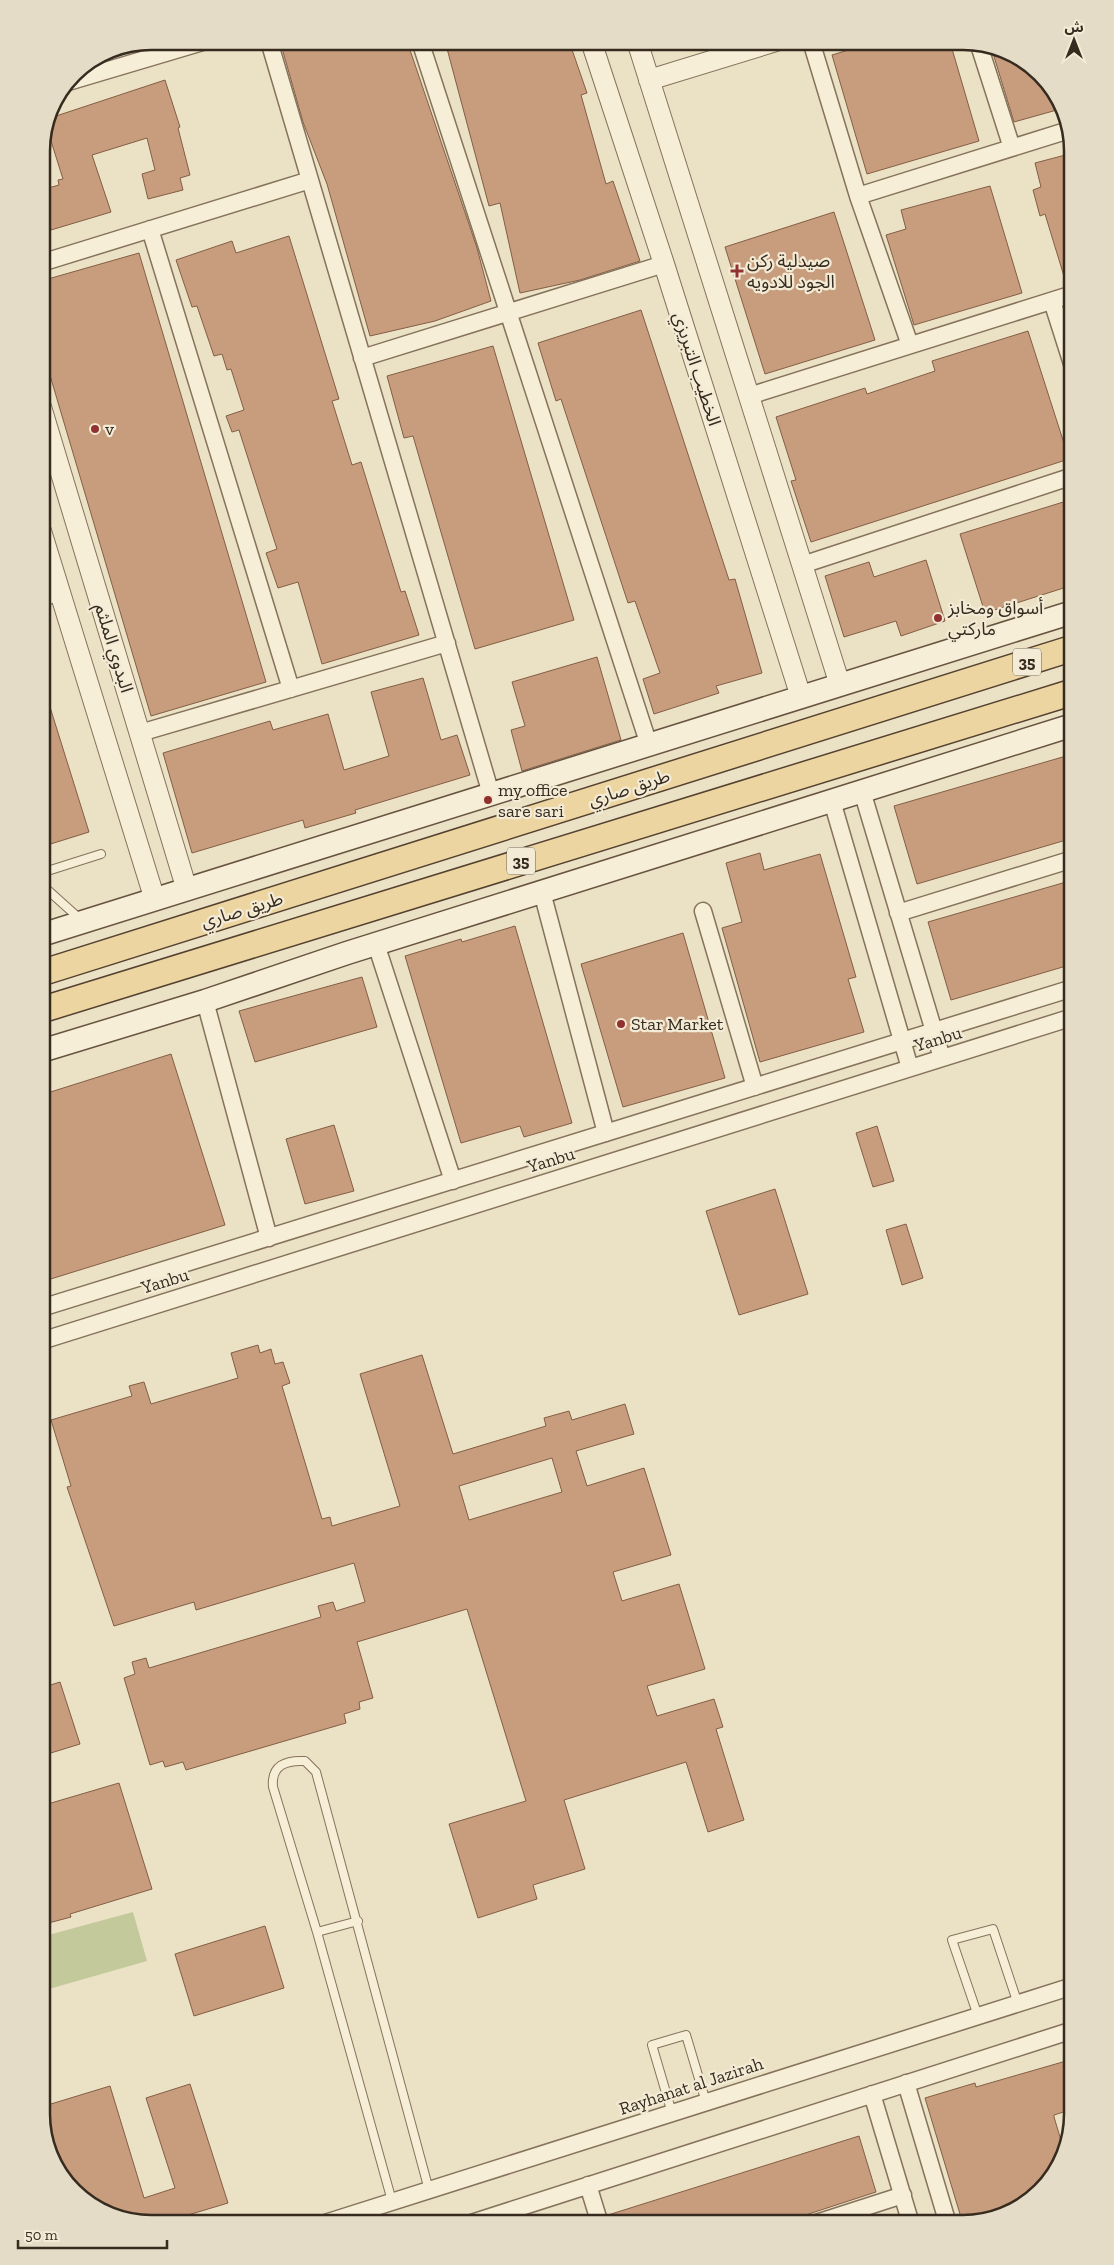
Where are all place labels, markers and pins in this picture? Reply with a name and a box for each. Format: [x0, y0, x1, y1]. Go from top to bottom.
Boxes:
place label: صيدلية ركن الجود للادويه [747, 250, 835, 293]
marker: صيدلية ركن الجود للادويه [731, 265, 743, 277]
place label: v [105, 418, 114, 440]
marker: v [89, 423, 101, 435]
place label: أسواق ومخابز ماركتي [947, 597, 1043, 642]
marker: أسواق ومخابز ماركتي [932, 612, 944, 624]
place label: my office sare sari [498, 779, 568, 822]
marker: my office sare sari [482, 794, 494, 806]
place label: Star Market [631, 1013, 724, 1035]
marker: Star Market [615, 1018, 627, 1030]

